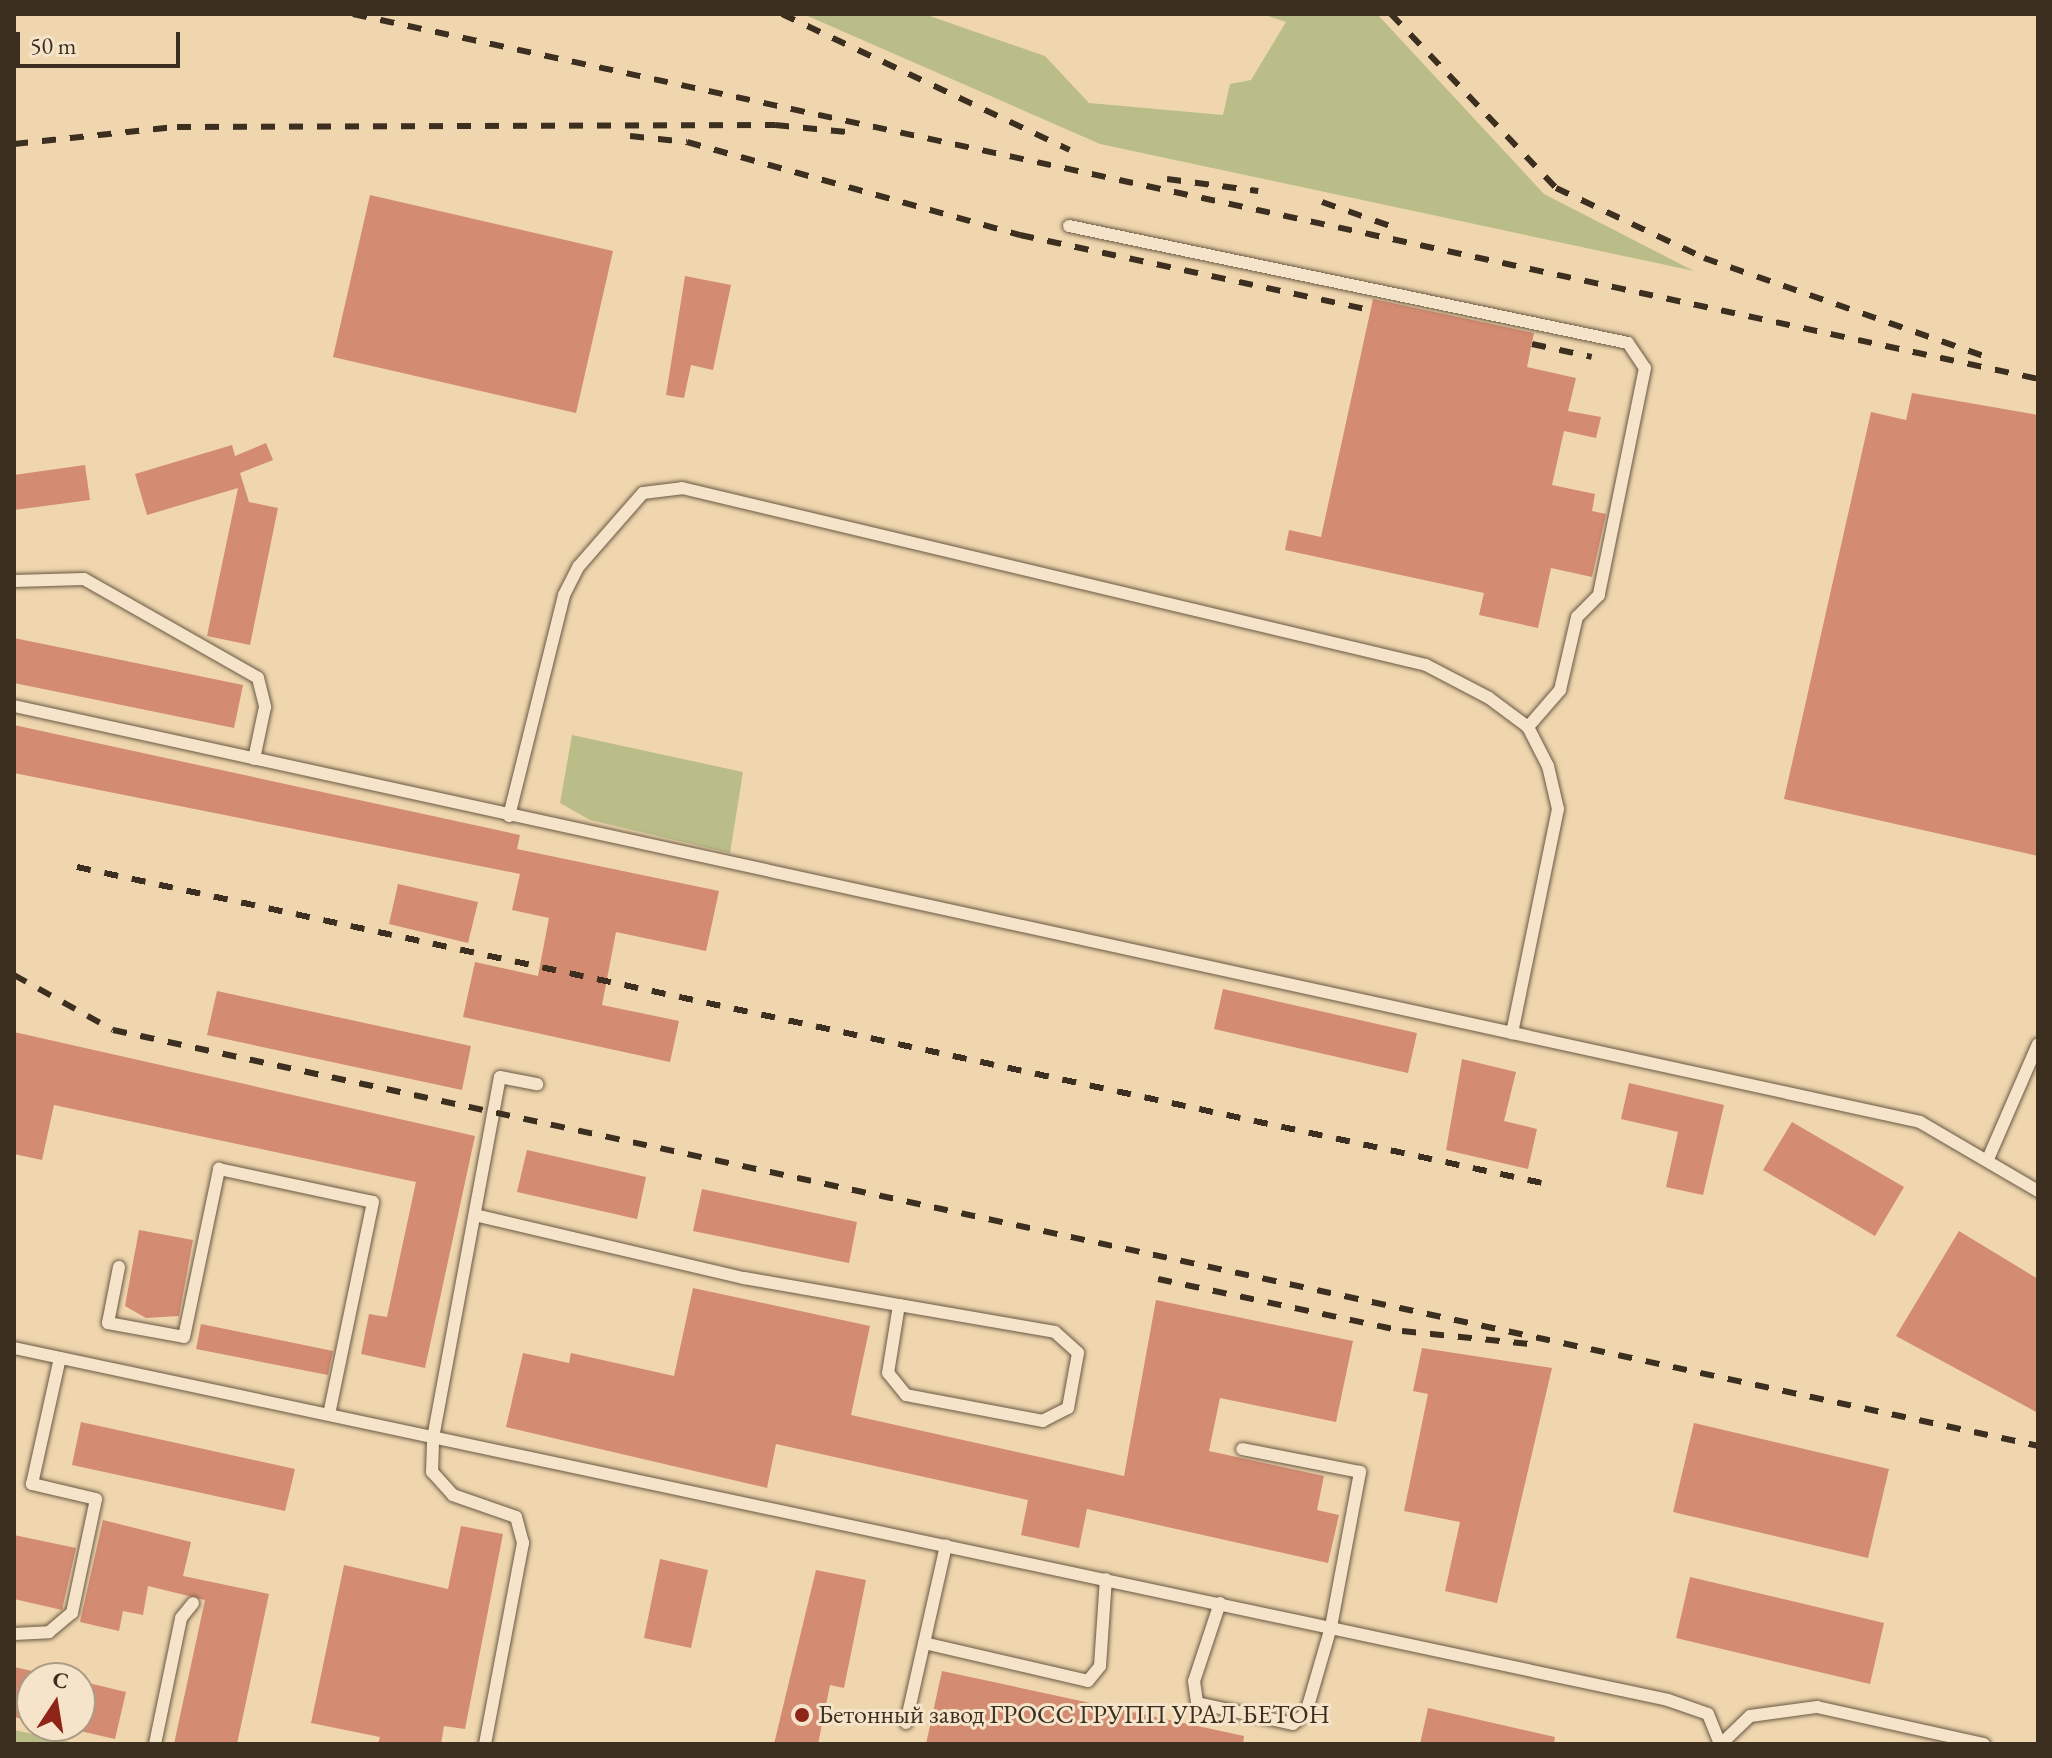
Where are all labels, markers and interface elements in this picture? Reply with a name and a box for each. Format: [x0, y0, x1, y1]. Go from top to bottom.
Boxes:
scale bar [20, 16, 184, 66]
text: 50 m [30, 30, 77, 61]
north arrow [16, 1662, 96, 1742]
text: С [50, 1664, 71, 1696]
place label: Бетонный завод ГРОСС ГРУПП УРАЛ БЕТОН [818, 1699, 1330, 1731]
marker: Бетонный завод ГРОСС ГРУПП УРАЛ БЕТОН [793, 1706, 811, 1724]

